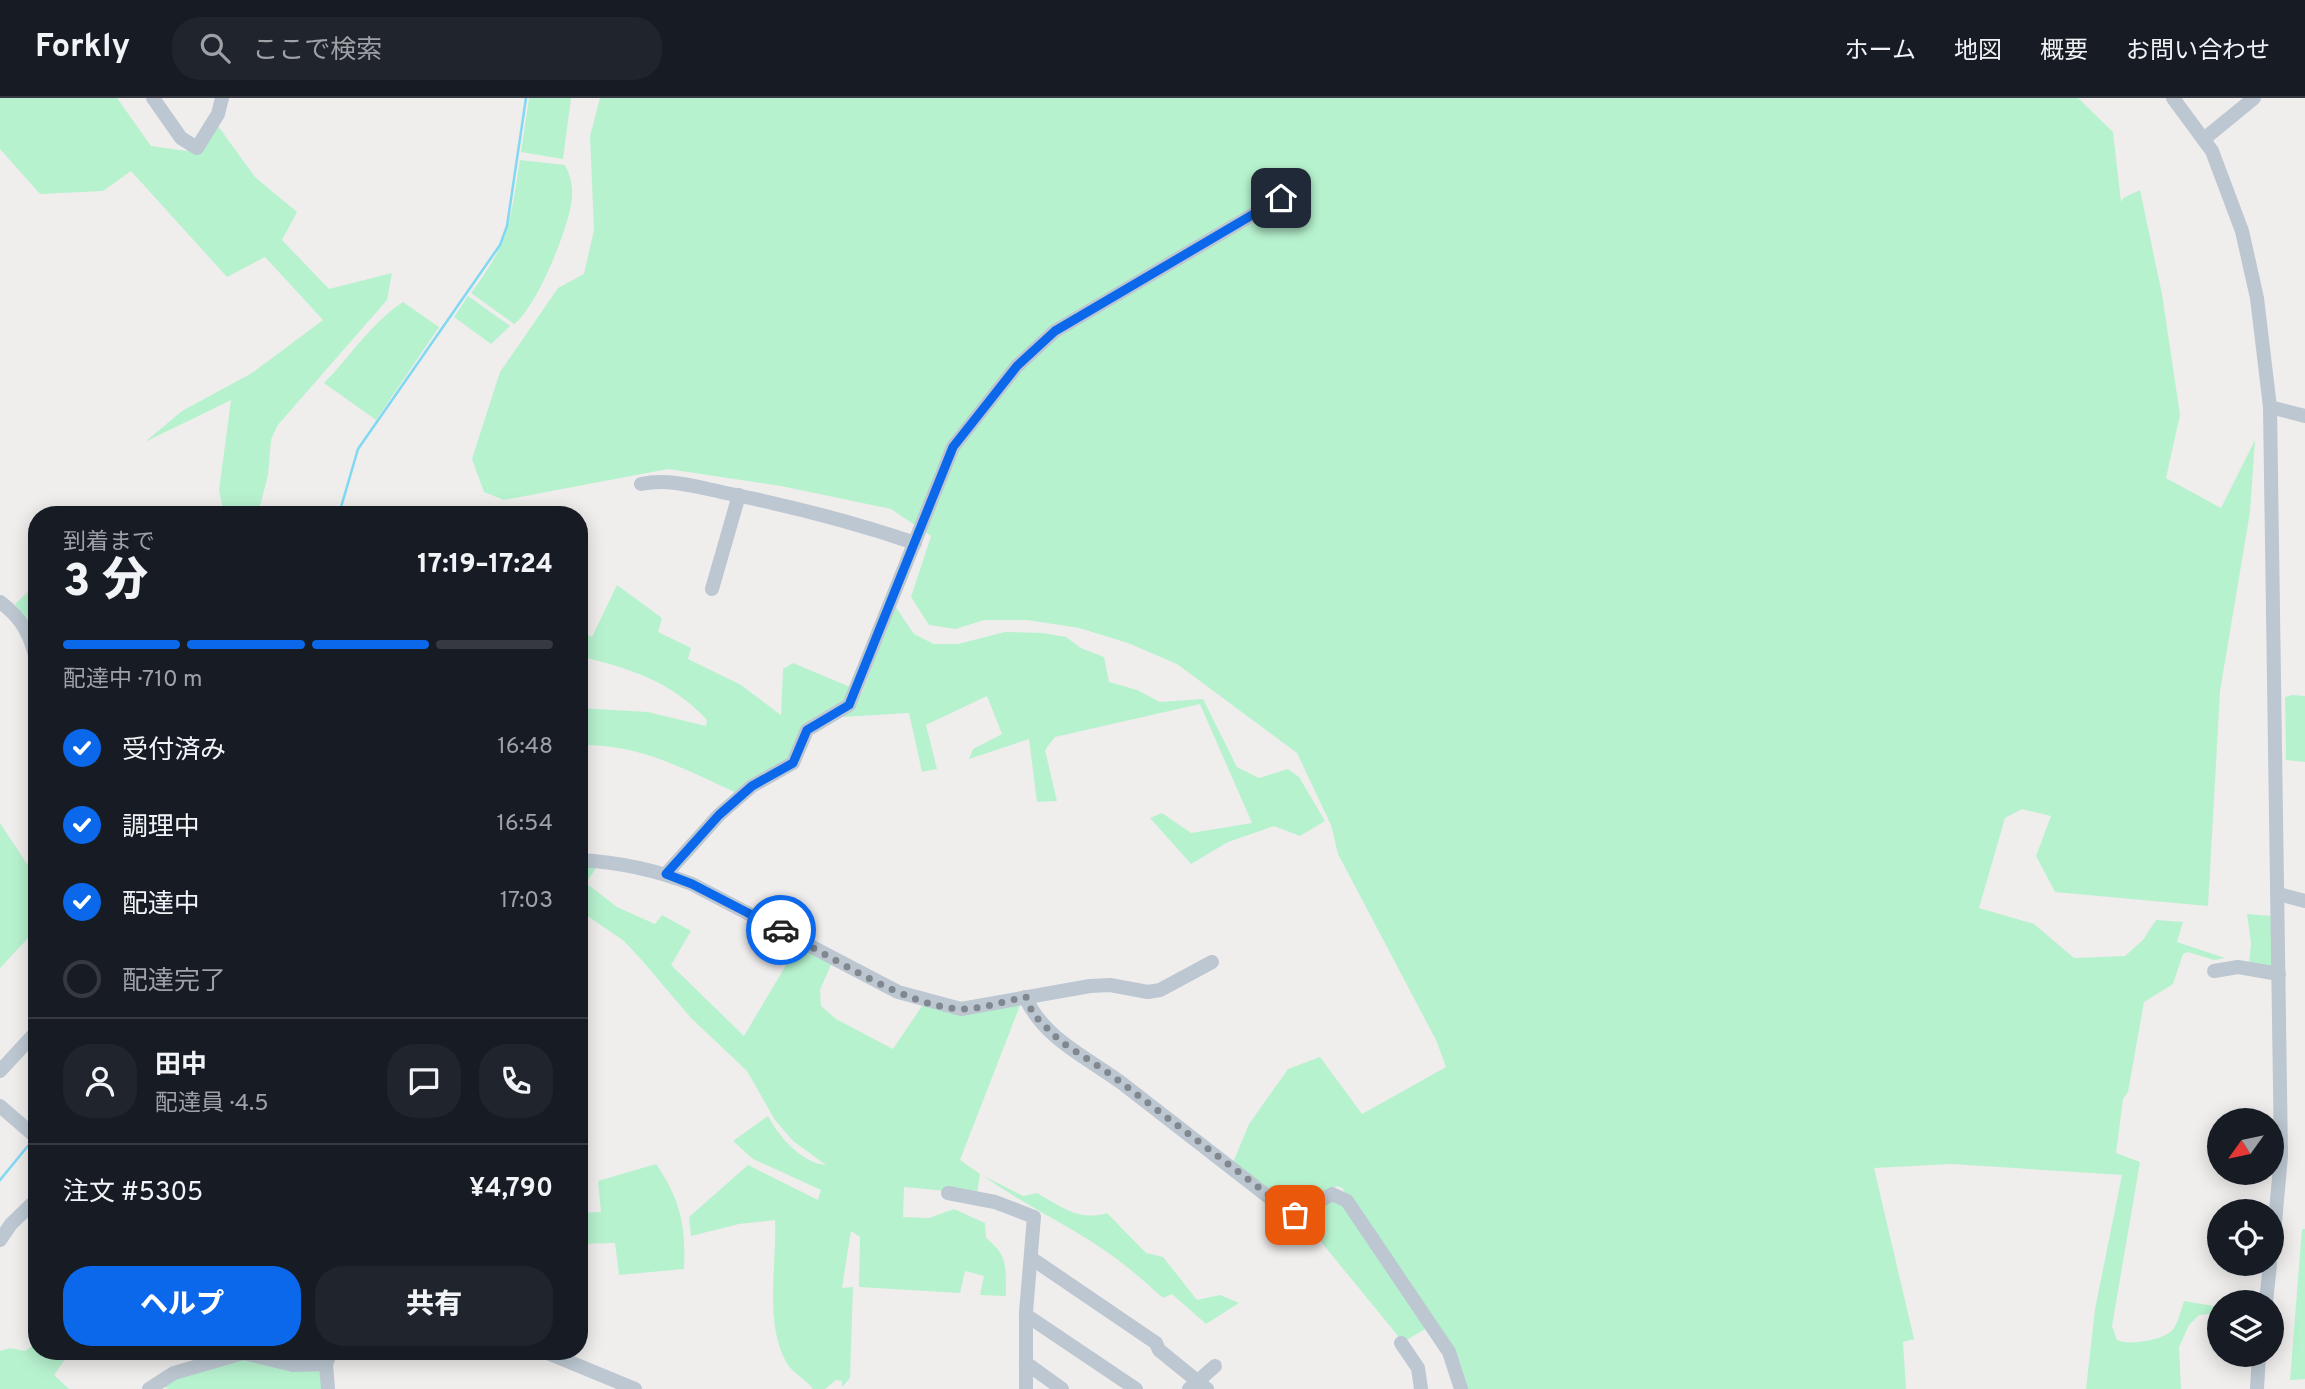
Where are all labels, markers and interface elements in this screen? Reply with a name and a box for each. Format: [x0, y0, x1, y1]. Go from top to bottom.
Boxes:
search box [172, 17, 662, 80]
text: Forkly [35, 27, 130, 69]
icon: search [196, 29, 234, 67]
text: ここで検索 [252, 35, 382, 68]
text: ホーム [1845, 37, 1916, 67]
text: 地図 [1954, 37, 2002, 67]
text: 概要 [2040, 37, 2088, 67]
text: お問い合わせ [2126, 37, 2270, 67]
pin [1251, 168, 1311, 228]
icon: home [1262, 179, 1300, 217]
text: 到着まで [63, 529, 155, 558]
text: 17:19–17:24 [417, 549, 553, 582]
text: 3 分 [63, 554, 148, 613]
text: 配達中 · 710 m [63, 666, 203, 695]
icon: check [63, 729, 101, 767]
text: 16:48 [497, 733, 553, 762]
text: 受付済み [122, 735, 226, 768]
icon: check [63, 806, 101, 844]
text: 16:54 [496, 810, 553, 839]
text: 調理中 [122, 812, 200, 845]
icon: check [63, 883, 101, 921]
text: 17:03 [500, 887, 553, 916]
text: 配達中 [122, 889, 200, 922]
courier [746, 895, 816, 965]
icon: car [762, 911, 800, 949]
text: 配達完了 [122, 966, 226, 999]
button: person [63, 1044, 137, 1118]
button: chat [387, 1044, 461, 1118]
button: phone [479, 1044, 553, 1118]
text: 田中 [155, 1050, 207, 1083]
text: 配達員 · 4.5 [155, 1090, 269, 1119]
north arrow [2207, 1108, 2284, 1185]
map controls [2207, 1108, 2284, 1367]
text: ¥4,790 [469, 1173, 553, 1206]
text: 注文 #5305 [63, 1177, 203, 1210]
pin [1265, 1185, 1325, 1245]
icon: bag [1276, 1196, 1314, 1234]
button: locate [2207, 1199, 2284, 1276]
button: ヘルプ [63, 1266, 301, 1346]
button: 共有 [315, 1266, 553, 1346]
button: layers [2207, 1290, 2284, 1367]

